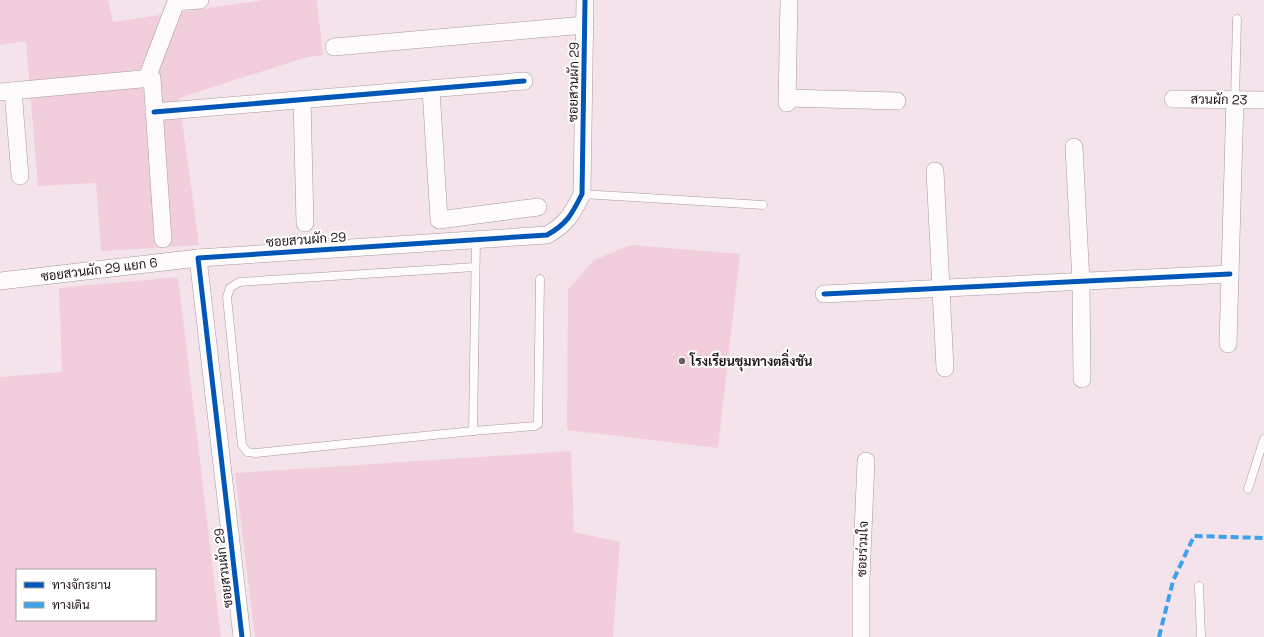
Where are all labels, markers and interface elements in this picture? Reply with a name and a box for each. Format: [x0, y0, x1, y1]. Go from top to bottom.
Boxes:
street label: ซอยสวนผัก 29 [564, 42, 583, 122]
street label: สวนผัก 23 [1190, 91, 1248, 108]
street label: ซอยสวนผัก 29 [265, 228, 347, 251]
street label: ซอยสวนผัก 29 แยก 6 [40, 254, 158, 285]
place label: โรงเรียนชุมทางตลิ่งชัน [689, 349, 812, 372]
marker: โรงเรียนชุมทางตลิ่งชัน [677, 356, 687, 366]
street label: ซอยร่วมใจ [853, 521, 872, 577]
street label: ซอยสวนผัก 29 [210, 527, 237, 609]
legend [16, 569, 156, 621]
text: ทางจักรยาน [52, 577, 111, 593]
text: ทางเดิน [52, 597, 90, 613]

